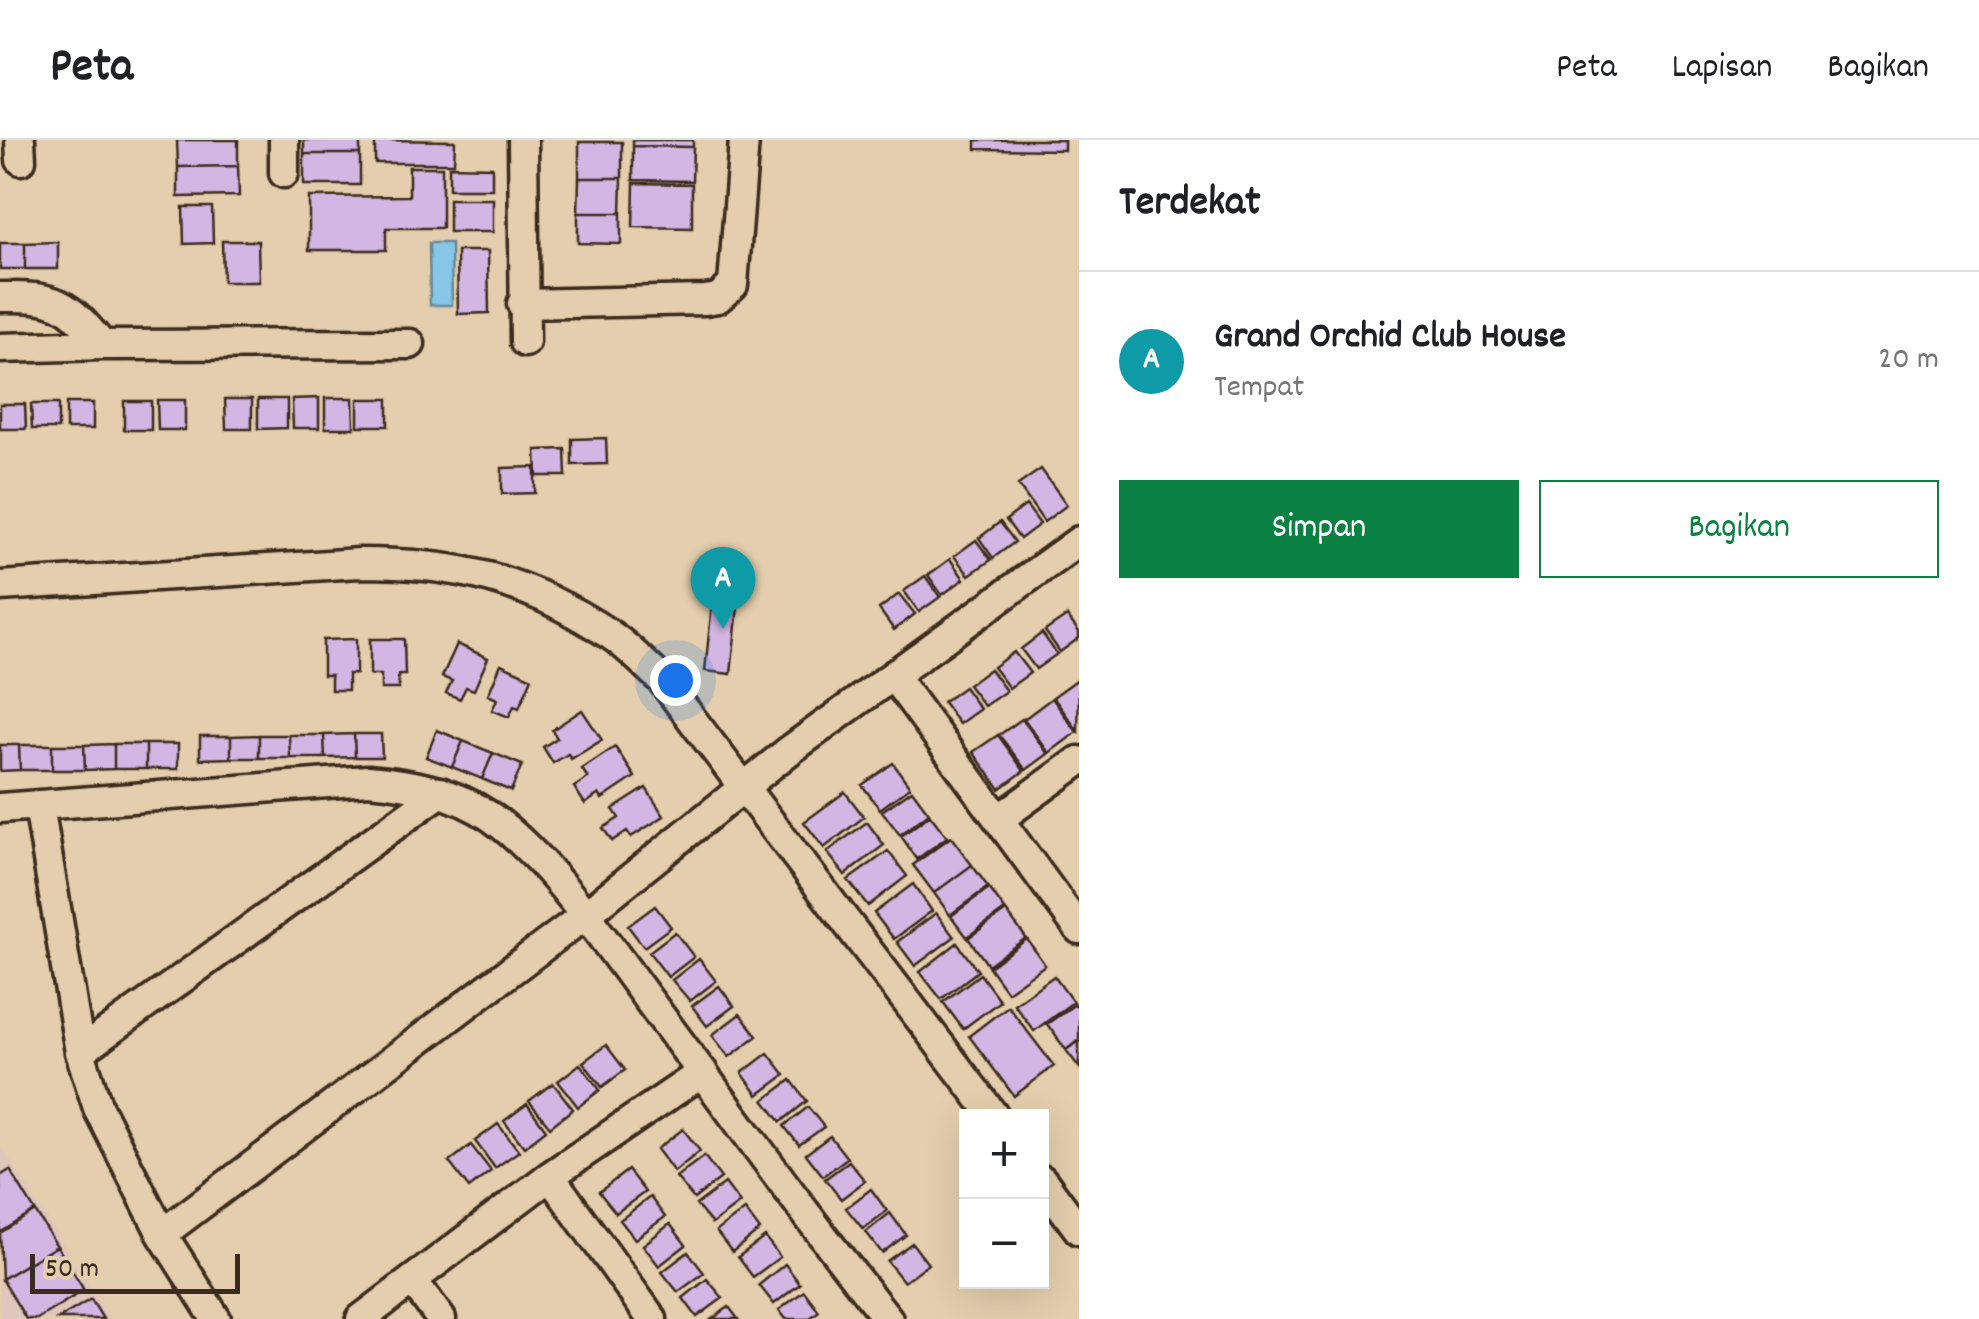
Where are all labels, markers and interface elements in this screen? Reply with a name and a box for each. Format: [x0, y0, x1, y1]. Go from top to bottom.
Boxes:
text: Peta [50, 35, 133, 104]
text: Peta [1556, 44, 1617, 94]
text: Lapisan [1672, 44, 1772, 94]
text: Bagikan [1827, 44, 1929, 94]
text: Terdekat [1119, 175, 1260, 235]
text: Grand Orchid Club House [1214, 311, 1566, 366]
text: A [1143, 338, 1160, 384]
text: 20 m [1878, 338, 1939, 384]
text: Tempat [1214, 366, 1304, 412]
button: Simpan [1119, 480, 1519, 578]
button: Bagikan [1539, 480, 1939, 578]
pin: A [690, 546, 756, 629]
your location [650, 655, 701, 706]
map controls [959, 1109, 1049, 1289]
button: + [959, 1109, 1049, 1199]
button: − [959, 1199, 1049, 1289]
scale bar [30, 1249, 240, 1294]
text: 50 m [45, 1251, 99, 1291]

